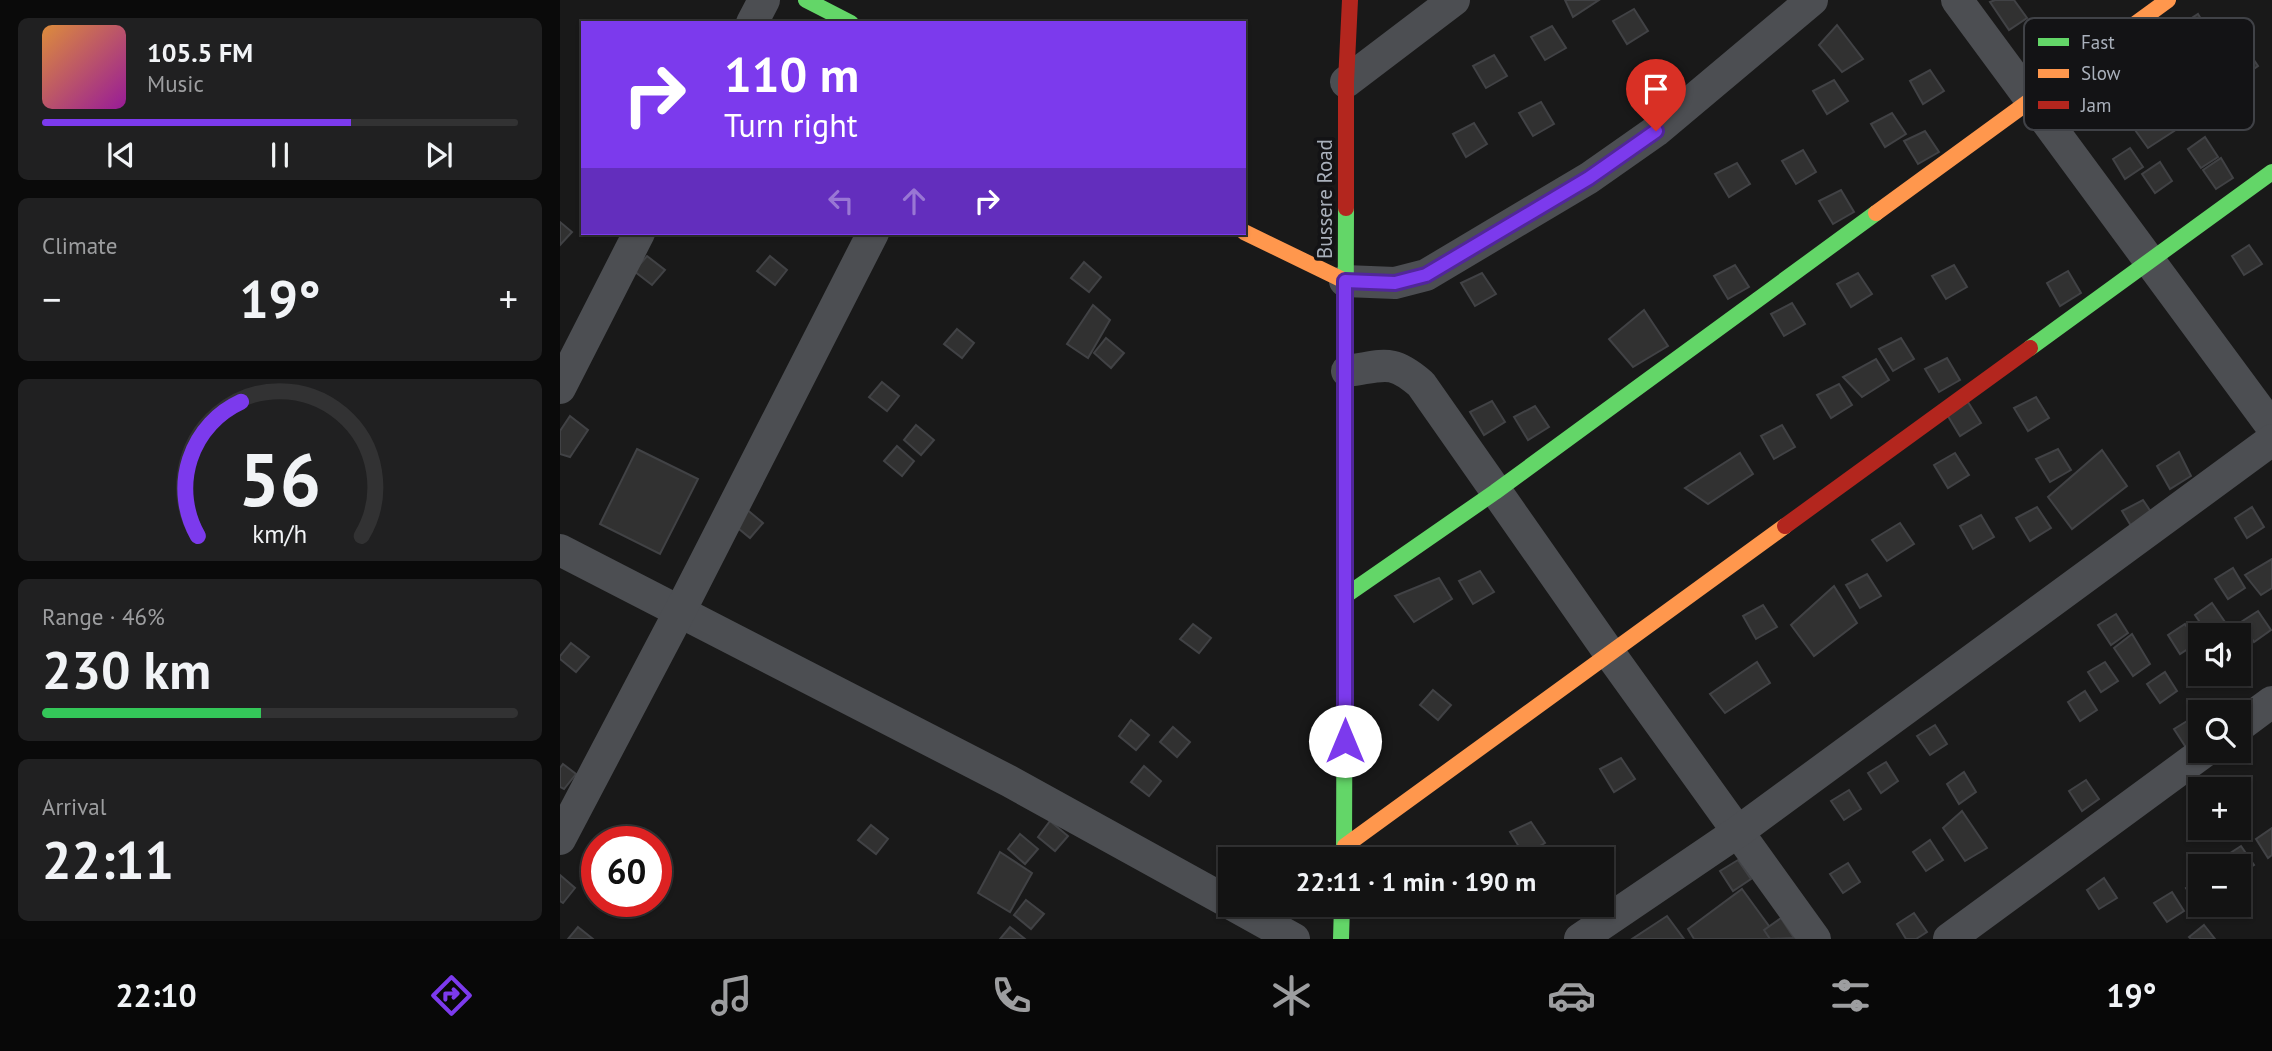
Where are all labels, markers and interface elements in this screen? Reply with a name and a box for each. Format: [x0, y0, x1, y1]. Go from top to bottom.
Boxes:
legend [2024, 18, 2254, 130]
text: Fast [2081, 30, 2115, 54]
text: 105.5 FM [147, 36, 253, 69]
text: 110 m [724, 42, 859, 106]
icon: right [609, 49, 700, 140]
pin [1626, 59, 1686, 131]
text: Slow [2081, 61, 2121, 85]
text: Music [147, 69, 204, 98]
icon: arrive [1637, 70, 1675, 108]
text: Jam [2080, 93, 2111, 117]
text: Turn right [724, 104, 858, 146]
icon: previous [102, 136, 140, 174]
icon: pause [261, 136, 299, 174]
icon: next [420, 136, 458, 174]
street label: Bussere Road [1311, 139, 1338, 259]
icon: left [822, 182, 860, 220]
icon: ahead [895, 182, 933, 220]
icon: right [968, 182, 1006, 220]
text: Climate [42, 231, 117, 260]
text: 19° [239, 265, 321, 332]
text: − [42, 274, 61, 323]
text: + [499, 274, 518, 323]
text: 56 [239, 432, 321, 526]
text: km/h [253, 517, 307, 549]
text: Range · 46% [42, 602, 165, 631]
map controls [2188, 623, 2251, 917]
button: sound [2188, 623, 2251, 686]
text: 230 km [42, 636, 211, 703]
button: search [2188, 700, 2251, 763]
position arrow [1308, 704, 1382, 778]
button: + [2188, 777, 2251, 840]
text: Arrival [42, 792, 106, 821]
text: 22:11 [42, 826, 174, 893]
speed limit sign: 60 [581, 826, 672, 917]
button: − [2188, 854, 2251, 917]
text: 22:11 · 1 min · 190 m [1296, 865, 1536, 898]
icon: directions [427, 971, 476, 1020]
icon: music [707, 971, 756, 1020]
icon: phone [987, 971, 1036, 1020]
icon: climate [1267, 971, 1316, 1020]
icon: car [1547, 971, 1596, 1020]
icon: filters [1826, 971, 1875, 1020]
text: 22:10 [115, 974, 197, 1016]
text: 19° [2106, 974, 2157, 1016]

